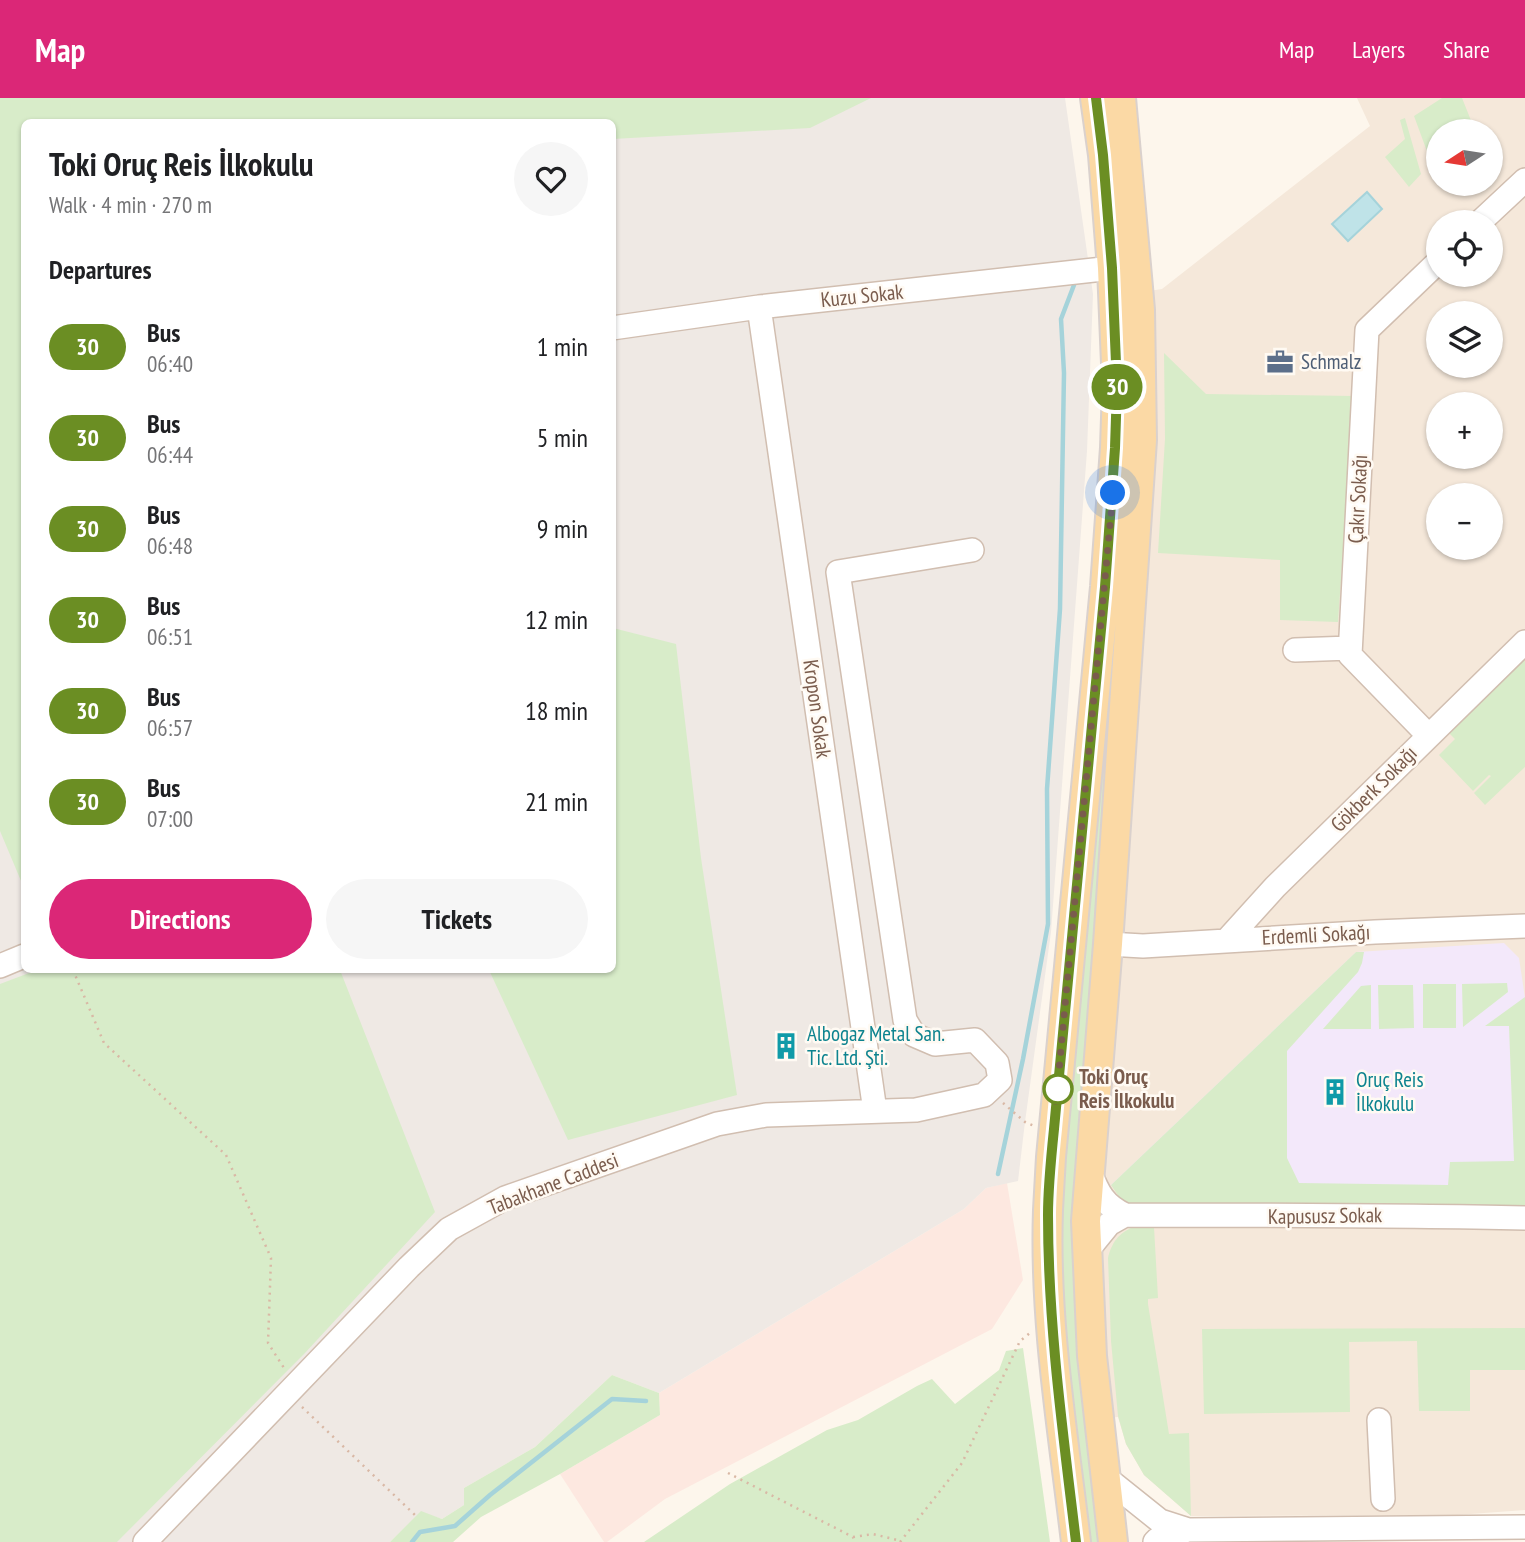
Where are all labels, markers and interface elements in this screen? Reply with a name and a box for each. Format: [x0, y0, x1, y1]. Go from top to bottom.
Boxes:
text: Map [35, 28, 85, 71]
text: Map [1279, 34, 1314, 65]
text: Layers [1352, 34, 1405, 65]
text: Share [1443, 34, 1490, 65]
north arrow [1426, 119, 1503, 196]
map controls [1426, 119, 1503, 560]
text: Toki Oruç Reis İlkokulu [49, 142, 314, 185]
button: heart [514, 142, 588, 216]
text: Walk · 4 min · 270 m [49, 190, 212, 219]
button: locate [1426, 210, 1503, 287]
text: Departures [49, 253, 152, 286]
street label: Kuzu Sokak [819, 278, 905, 313]
button: layers [1426, 301, 1503, 378]
text: Bus [147, 316, 180, 349]
text: 1 min [537, 330, 588, 363]
text: 30 [76, 331, 99, 362]
office icon: Schmalz [1265, 347, 1295, 377]
place label: Schmalz [1301, 348, 1361, 375]
text: 06:40 [147, 349, 193, 378]
line badge: 30 [1086, 364, 1148, 410]
text: 30 [1106, 371, 1128, 402]
button: + [1426, 392, 1503, 469]
text: Bus [147, 407, 180, 440]
text: 5 min [537, 421, 588, 454]
text: 30 [76, 422, 99, 453]
text: 06:44 [147, 440, 193, 469]
street label: Çakır Sokağı [1342, 454, 1373, 544]
your location [1095, 475, 1130, 510]
button: − [1426, 483, 1503, 560]
text: Bus [147, 498, 180, 531]
text: 9 min [537, 512, 588, 545]
text: 30 [76, 513, 99, 544]
text: 06:48 [147, 531, 193, 560]
text: Bus [147, 589, 180, 622]
text: 12 min [525, 603, 588, 636]
text: 30 [76, 604, 99, 635]
text: 06:51 [147, 622, 193, 651]
street label: Kropon Sokak [797, 658, 838, 760]
text: Bus [147, 680, 180, 713]
text: 18 min [525, 694, 588, 727]
text: 30 [76, 695, 99, 726]
text: 06:57 [147, 713, 193, 742]
street label: Gökberk Sokağı [1325, 740, 1423, 838]
text: Bus [147, 771, 180, 804]
text: 21 min [525, 785, 588, 818]
text: 30 [76, 786, 99, 817]
text: 07:00 [147, 804, 193, 833]
button: Directions [49, 879, 312, 959]
button: Tickets [326, 879, 588, 959]
street label: Erdemli Sokağı [1261, 918, 1371, 951]
place label: Albogaz Metal San. Tic. Ltd. Şti. [807, 1020, 945, 1071]
building icon: Albogaz Metal San. Tic. Ltd. Şti. [771, 1031, 801, 1061]
place label: Toki Oruç Reis İlkokulu [1079, 1063, 1174, 1114]
place label: Oruç Reis İlkokulu [1356, 1066, 1424, 1117]
marker: Toki Oruç Reis İlkokulu [1043, 1074, 1073, 1104]
building icon: Oruç Reis İlkokulu [1320, 1077, 1350, 1107]
street label: Tabakhane Caddesi [484, 1146, 622, 1221]
street label: Kapususz Sokak [1268, 1201, 1382, 1230]

